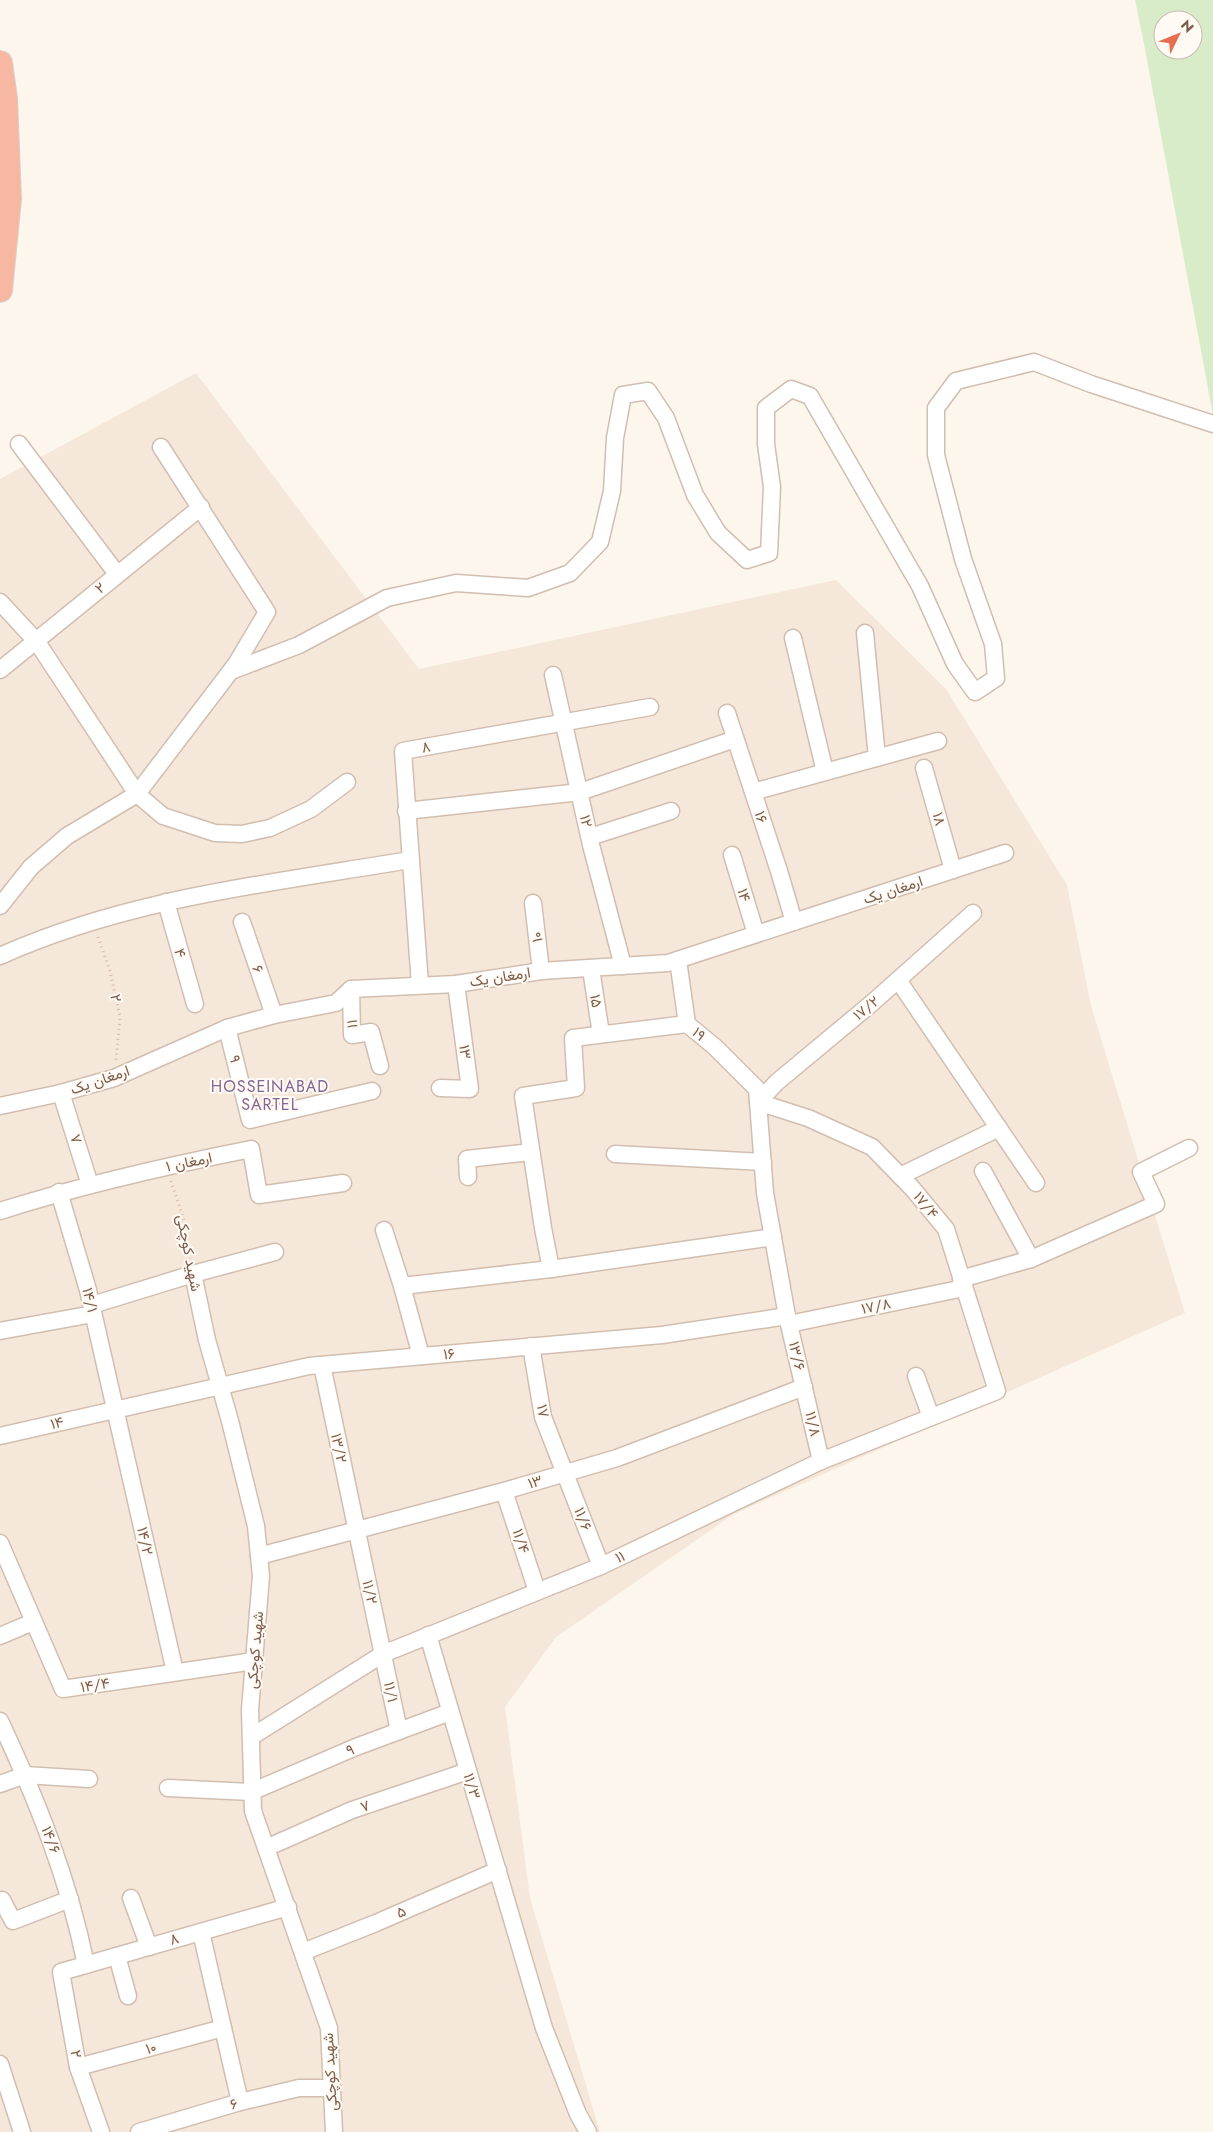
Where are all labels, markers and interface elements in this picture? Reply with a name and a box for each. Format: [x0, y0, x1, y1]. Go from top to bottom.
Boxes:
north arrow [1153, 10, 1203, 60]
text: N [1176, 15, 1199, 37]
street label: ۲ [90, 577, 110, 599]
street label: ۸ [420, 735, 433, 759]
street label: ۱۶ [749, 808, 773, 826]
street label: ۱۸ [927, 810, 951, 829]
street label: ۱۲ [574, 813, 598, 830]
street label: ارمغان یک [860, 870, 926, 910]
street label: ۱۴ [732, 886, 757, 905]
street label: ۱۰ [526, 931, 548, 943]
street label: ۴ [168, 946, 192, 961]
street label: ارمغان یک [468, 961, 532, 993]
street label: ۶ [246, 962, 270, 976]
street label: ۱۷/۲ [848, 990, 884, 1026]
street label: ۲ [104, 992, 128, 1004]
street label: ۱۵ [584, 993, 608, 1009]
street label: ۱۱ [341, 1019, 363, 1029]
street label: ۱۹ [688, 1022, 710, 1046]
street label: ۱۳ [453, 1044, 477, 1061]
street label: ۹ [223, 1053, 247, 1065]
street label: ارمغان یک [67, 1060, 133, 1100]
district label: HOSSEINABAD SARTEL [211, 1075, 329, 1116]
street label: ۷ [64, 1131, 88, 1147]
street label: ارمغان ۱ [164, 1146, 214, 1178]
street label: ۱۷/۴ [908, 1187, 944, 1224]
street label: شهید کوچکی [171, 1213, 207, 1294]
street label: ۱۴/۱ [76, 1285, 104, 1315]
street label: ۱۷/۸ [859, 1292, 893, 1320]
street label: ۱۳/۶ [783, 1339, 811, 1373]
street label: ۱۶ [442, 1343, 456, 1365]
street label: ۱۷ [531, 1402, 555, 1420]
street label: ۱۱/۸ [799, 1409, 827, 1439]
street label: ۱۴ [48, 1411, 66, 1435]
street label: ۱۳/۲ [325, 1431, 353, 1465]
street label: ۱۳ [525, 1469, 545, 1495]
street label: ۱۱/۶ [568, 1504, 598, 1534]
street label: ۱۴/۲ [131, 1525, 159, 1557]
street label: ۱۱/۴ [507, 1526, 535, 1557]
street label: ۱۱ [611, 1545, 629, 1569]
street label: ۱۱/۲ [357, 1578, 383, 1606]
street label: شهید کوچکی [241, 1610, 269, 1690]
street label: ۱۴/۴ [79, 1672, 112, 1698]
street label: ۱۱/۱ [378, 1680, 404, 1704]
street label: ۹ [342, 1738, 358, 1762]
street label: ۱۱/۳ [458, 1770, 486, 1802]
street label: ۷ [357, 1794, 373, 1818]
street label: ۱۴/۶ [36, 1823, 66, 1857]
street label: ۵ [393, 1900, 410, 1924]
street label: ۸ [167, 1927, 181, 1951]
street label: شهید کوچکی [317, 2032, 343, 2112]
street label: ۱۰ [143, 2036, 159, 2060]
street label: ۲ [64, 2048, 88, 2060]
street label: ۶ [227, 2092, 241, 2116]

